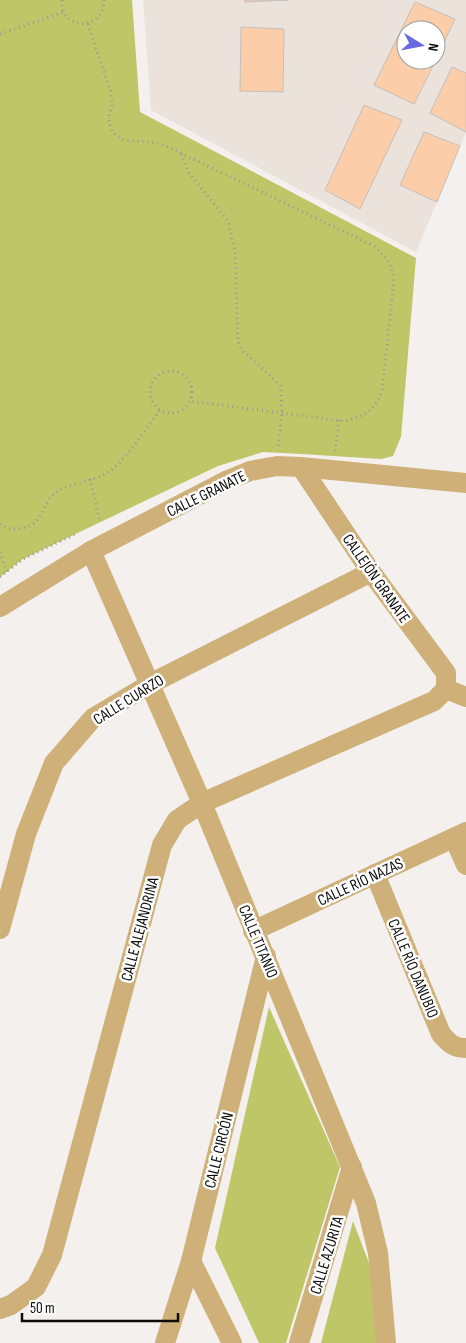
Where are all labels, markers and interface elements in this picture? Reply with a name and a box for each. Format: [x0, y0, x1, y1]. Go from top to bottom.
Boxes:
north arrow [396, 20, 446, 70]
text: N [424, 42, 442, 52]
street label: CALLE GRANATE [164, 467, 249, 522]
street label: CALLEJÓN GRANATE [338, 531, 414, 627]
street label: CALLE CUARZO [90, 671, 168, 729]
street label: CALLE RÍO NAZAS [315, 854, 407, 910]
street label: CALLE ALEJANDRINA [117, 875, 163, 983]
street label: CALLE TITANIO [234, 902, 282, 981]
street label: CALLE RÍO DANUBIO [383, 916, 442, 1021]
street label: CALLE CIRCÓN [201, 1110, 238, 1190]
street label: CALLE AZURITA [307, 1214, 348, 1297]
scale bar [22, 1290, 179, 1322]
text: 50 m [30, 1299, 55, 1318]

